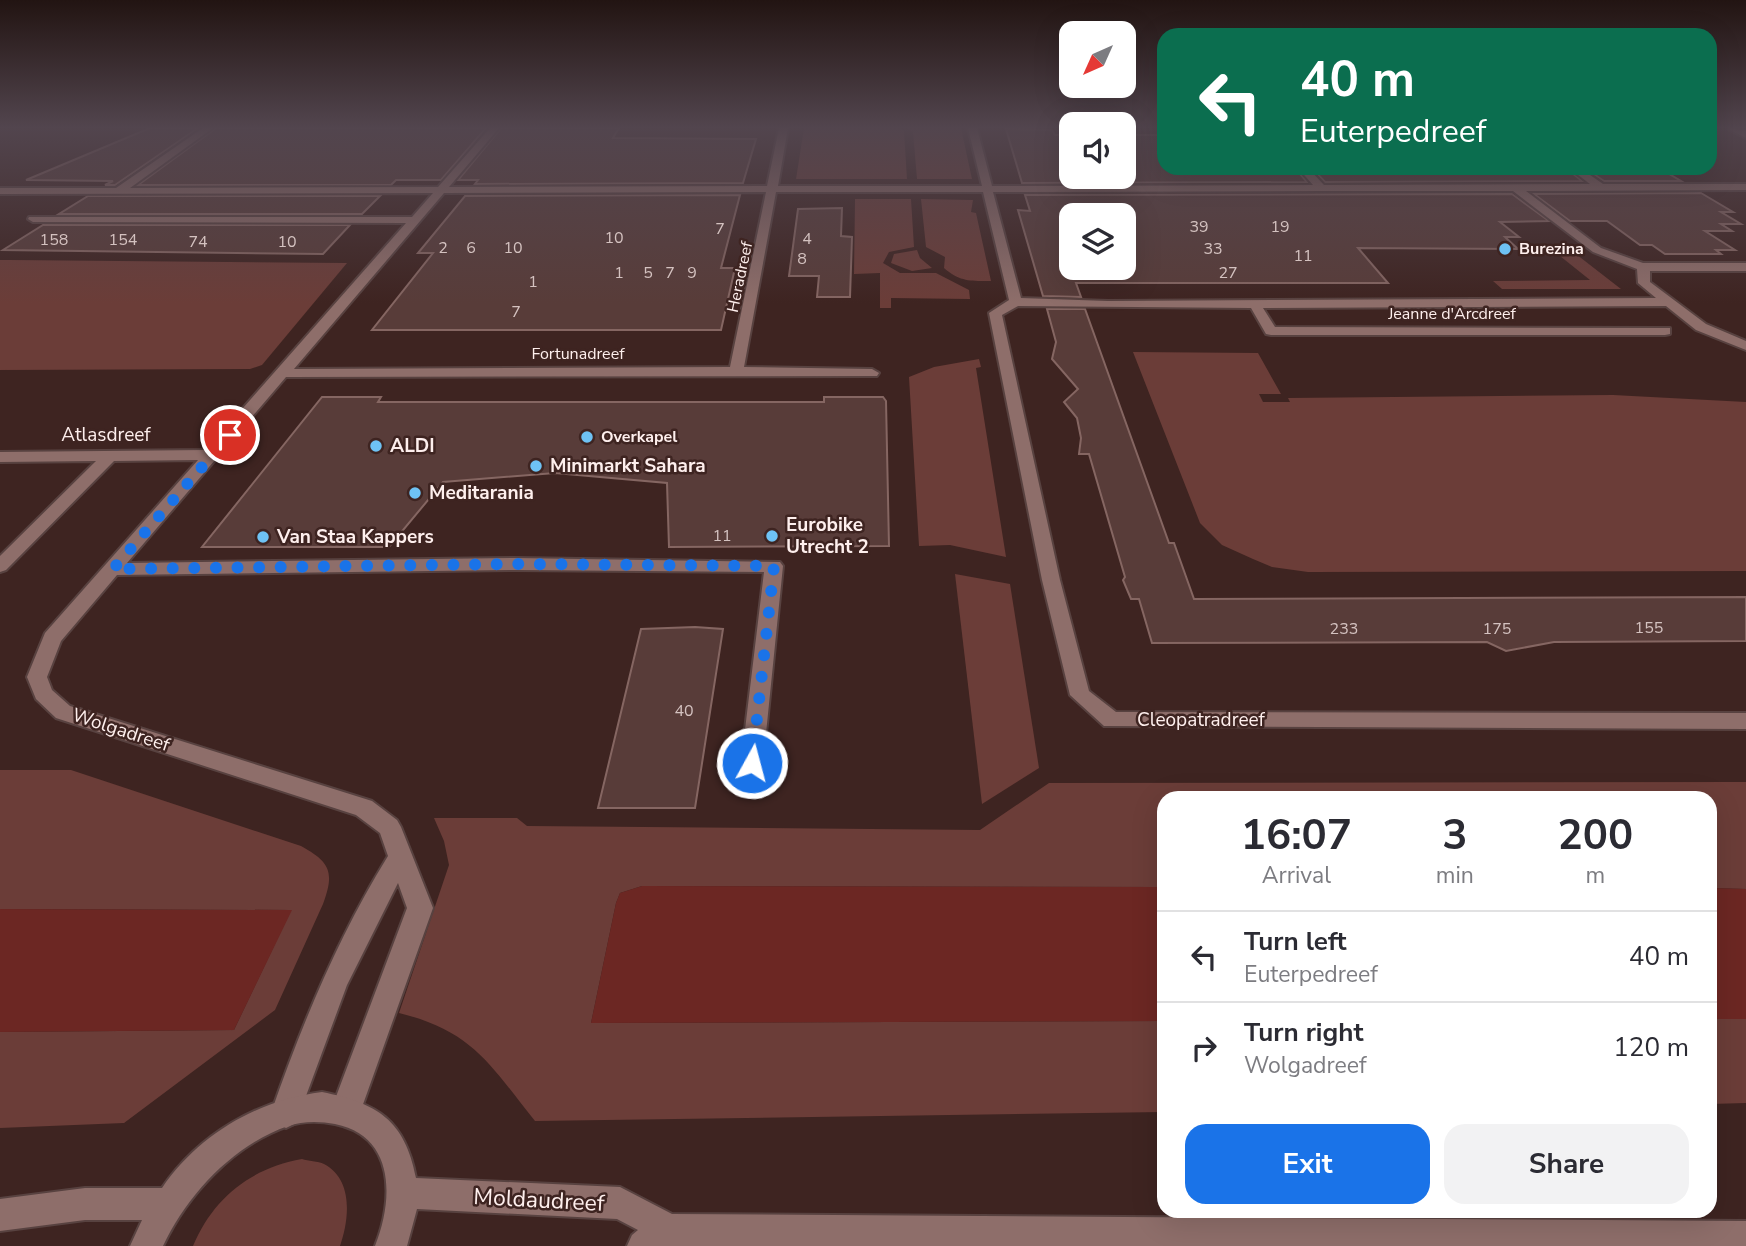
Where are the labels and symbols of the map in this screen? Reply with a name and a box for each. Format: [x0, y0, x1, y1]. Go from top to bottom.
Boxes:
north arrow [1059, 21, 1136, 98]
house number: 39 [1189, 216, 1209, 238]
house number: 19 [1270, 216, 1290, 238]
house number: 7 [715, 218, 725, 240]
house number: 10 [604, 227, 624, 249]
house number: 4 [802, 228, 812, 250]
house number: 158 [40, 229, 68, 251]
house number: 154 [109, 229, 138, 251]
house number: 74 [188, 231, 208, 253]
house number: 10 [277, 231, 297, 253]
house number: 2 [438, 237, 448, 259]
house number: 6 [466, 237, 476, 259]
house number: 10 [503, 237, 523, 259]
house number: 33 [1203, 238, 1223, 260]
place label: Burezina [1519, 238, 1584, 260]
street label: Heradreef [722, 239, 758, 315]
marker: Burezina [1497, 241, 1513, 257]
house number: 11 [1293, 245, 1313, 267]
house number: 8 [797, 248, 807, 270]
house number: 1 [614, 262, 624, 284]
house number: 5 [643, 262, 653, 284]
house number: 7 [665, 262, 675, 284]
house number: 9 [687, 262, 697, 284]
house number: 27 [1218, 262, 1238, 284]
house number: 1 [528, 271, 538, 293]
house number: 7 [511, 301, 521, 323]
street label: Jeanne d'Arcdreef [1387, 303, 1517, 325]
street label: Fortunadreef [532, 343, 625, 365]
pin [200, 405, 260, 465]
street label: Atlasdreef [61, 422, 151, 448]
place label: Overkapel [601, 426, 677, 448]
marker: Overkapel [579, 429, 595, 445]
place label: ALDI [390, 433, 435, 459]
marker: ALDI [368, 438, 384, 454]
place label: Minimarkt Sahara [550, 453, 706, 479]
marker: Minimarkt Sahara [528, 458, 544, 474]
place label: Meditarania [429, 480, 534, 506]
marker: Meditarania [407, 485, 423, 501]
place label: Eurobike Utrecht 2 [786, 512, 869, 560]
place label: Van Staa Kappers [276, 524, 434, 550]
house number: 11 [712, 525, 732, 547]
marker: Eurobike Utrecht 2 [764, 528, 780, 544]
marker: Van Staa Kappers [255, 529, 271, 545]
house number: 155 [1635, 617, 1663, 639]
house number: 233 [1330, 618, 1358, 640]
house number: 175 [1483, 618, 1511, 640]
house number: 40 [674, 700, 694, 722]
street label: Wolgadreef [69, 702, 174, 758]
street label: Cleopatradreef [1137, 707, 1266, 733]
position arrow [715, 726, 789, 800]
street label: Moldaudreef [473, 1181, 606, 1219]

